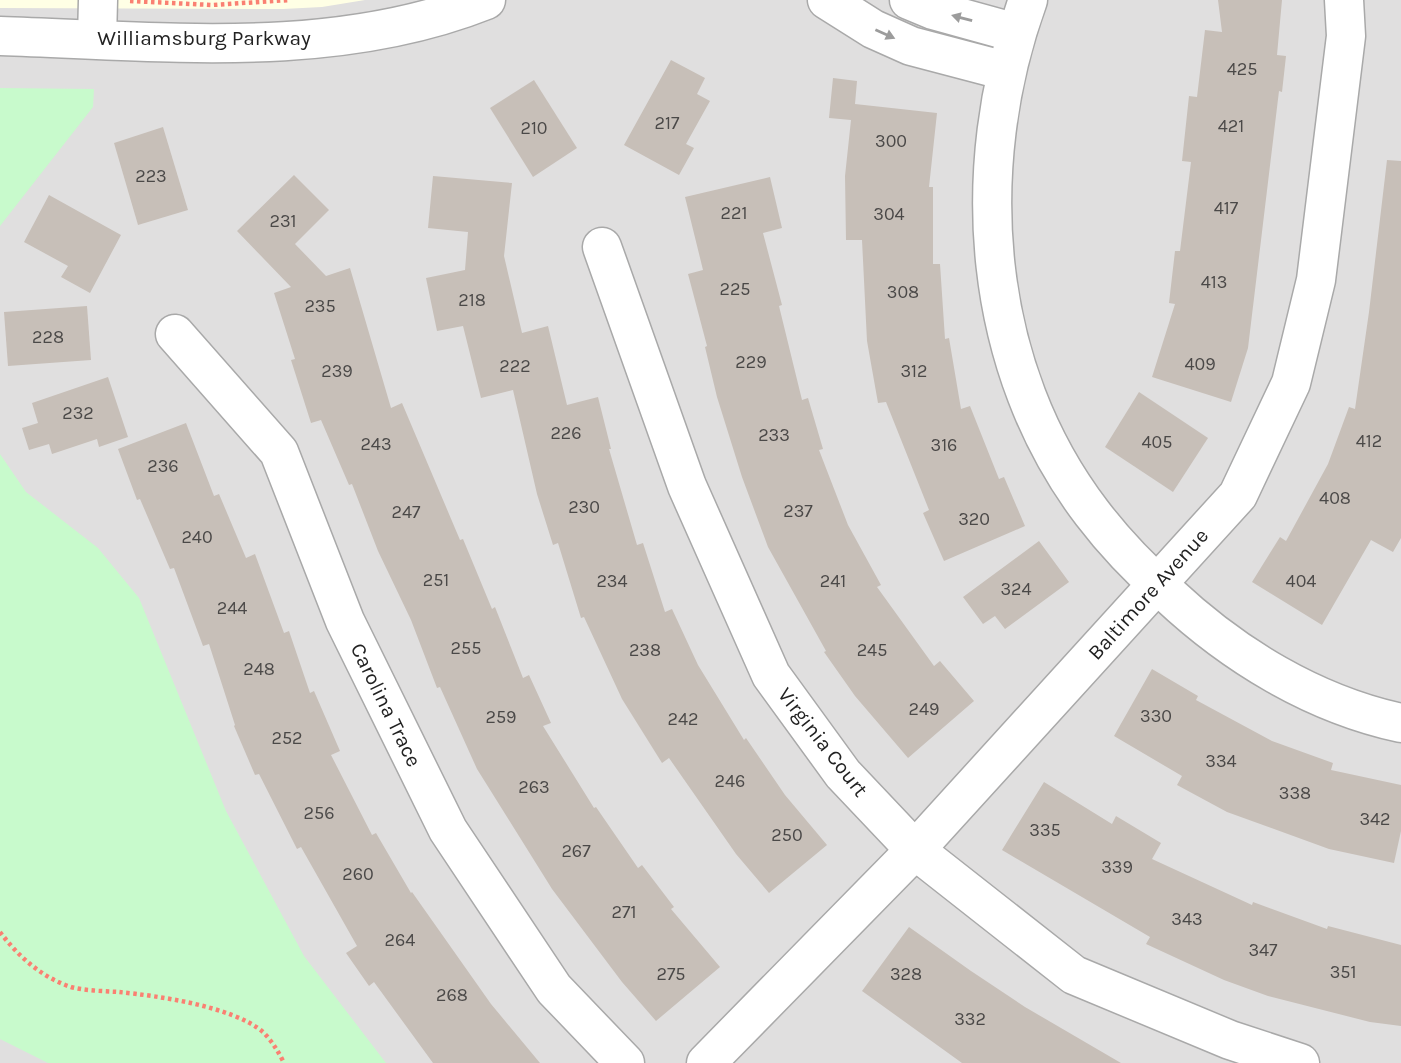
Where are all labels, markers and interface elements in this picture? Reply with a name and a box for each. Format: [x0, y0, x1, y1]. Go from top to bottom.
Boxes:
one-way arrow [952, 12, 973, 22]
street label: Williamsburg Parkway [97, 26, 311, 50]
one-way arrow [875, 29, 896, 40]
house number: 425 [1227, 58, 1257, 80]
house number: 217 [655, 112, 680, 134]
house number: 421 [1218, 115, 1244, 137]
house number: 210 [520, 117, 548, 139]
house number: 300 [875, 130, 907, 152]
house number: 223 [135, 165, 167, 187]
house number: 417 [1214, 197, 1239, 219]
house number: 221 [721, 202, 747, 224]
house number: 304 [873, 203, 905, 225]
house number: 231 [269, 210, 297, 232]
house number: 413 [1201, 271, 1227, 293]
house number: 225 [719, 278, 751, 300]
house number: 308 [887, 281, 919, 303]
house number: 218 [458, 289, 486, 311]
house number: 235 [304, 295, 336, 317]
house number: 228 [32, 326, 64, 348]
house number: 229 [735, 351, 767, 373]
house number: 409 [1184, 353, 1216, 375]
house number: 222 [499, 355, 531, 377]
house number: 239 [321, 360, 353, 382]
house number: 312 [900, 360, 928, 382]
house number: 232 [62, 402, 94, 424]
house number: 226 [550, 422, 582, 444]
house number: 233 [758, 424, 790, 446]
house number: 412 [1356, 430, 1382, 452]
house number: 405 [1142, 431, 1172, 453]
house number: 243 [360, 433, 392, 455]
house number: 316 [931, 434, 957, 456]
house number: 236 [147, 455, 179, 477]
house number: 408 [1319, 487, 1351, 509]
house number: 230 [568, 496, 600, 518]
house number: 237 [783, 500, 813, 522]
house number: 247 [392, 501, 421, 523]
house number: 320 [958, 508, 990, 530]
street label: Baltimore Avenue [1083, 523, 1213, 665]
house number: 240 [181, 526, 213, 548]
house number: 251 [423, 569, 449, 591]
house number: 234 [596, 570, 628, 592]
house number: 241 [820, 570, 846, 592]
house number: 404 [1286, 570, 1316, 592]
house number: 324 [1000, 578, 1032, 600]
house number: 244 [217, 597, 247, 619]
house number: 255 [451, 637, 481, 659]
street label: Carolina Trace [346, 639, 426, 771]
house number: 238 [629, 639, 661, 661]
house number: 245 [857, 639, 887, 661]
house number: 248 [243, 658, 275, 680]
street label: Virginia Court [773, 683, 873, 801]
house number: 249 [909, 698, 939, 720]
house number: 330 [1140, 705, 1172, 727]
house number: 259 [485, 706, 517, 728]
house number: 242 [668, 708, 698, 730]
house number: 252 [271, 727, 303, 749]
house number: 334 [1205, 750, 1237, 772]
house number: 246 [715, 770, 745, 792]
house number: 263 [518, 776, 550, 798]
house number: 338 [1279, 782, 1311, 804]
house number: 256 [304, 802, 334, 824]
house number: 342 [1359, 808, 1391, 830]
house number: 335 [1029, 819, 1061, 841]
house number: 250 [771, 824, 803, 846]
house number: 267 [561, 840, 591, 862]
house number: 339 [1101, 856, 1133, 878]
house number: 260 [342, 863, 374, 885]
house number: 271 [612, 901, 636, 923]
house number: 343 [1171, 908, 1203, 930]
house number: 264 [385, 929, 415, 951]
house number: 347 [1248, 939, 1278, 961]
house number: 351 [1330, 961, 1356, 983]
house number: 275 [656, 963, 686, 985]
house number: 328 [890, 963, 922, 985]
house number: 268 [436, 984, 468, 1006]
house number: 332 [954, 1008, 986, 1030]

